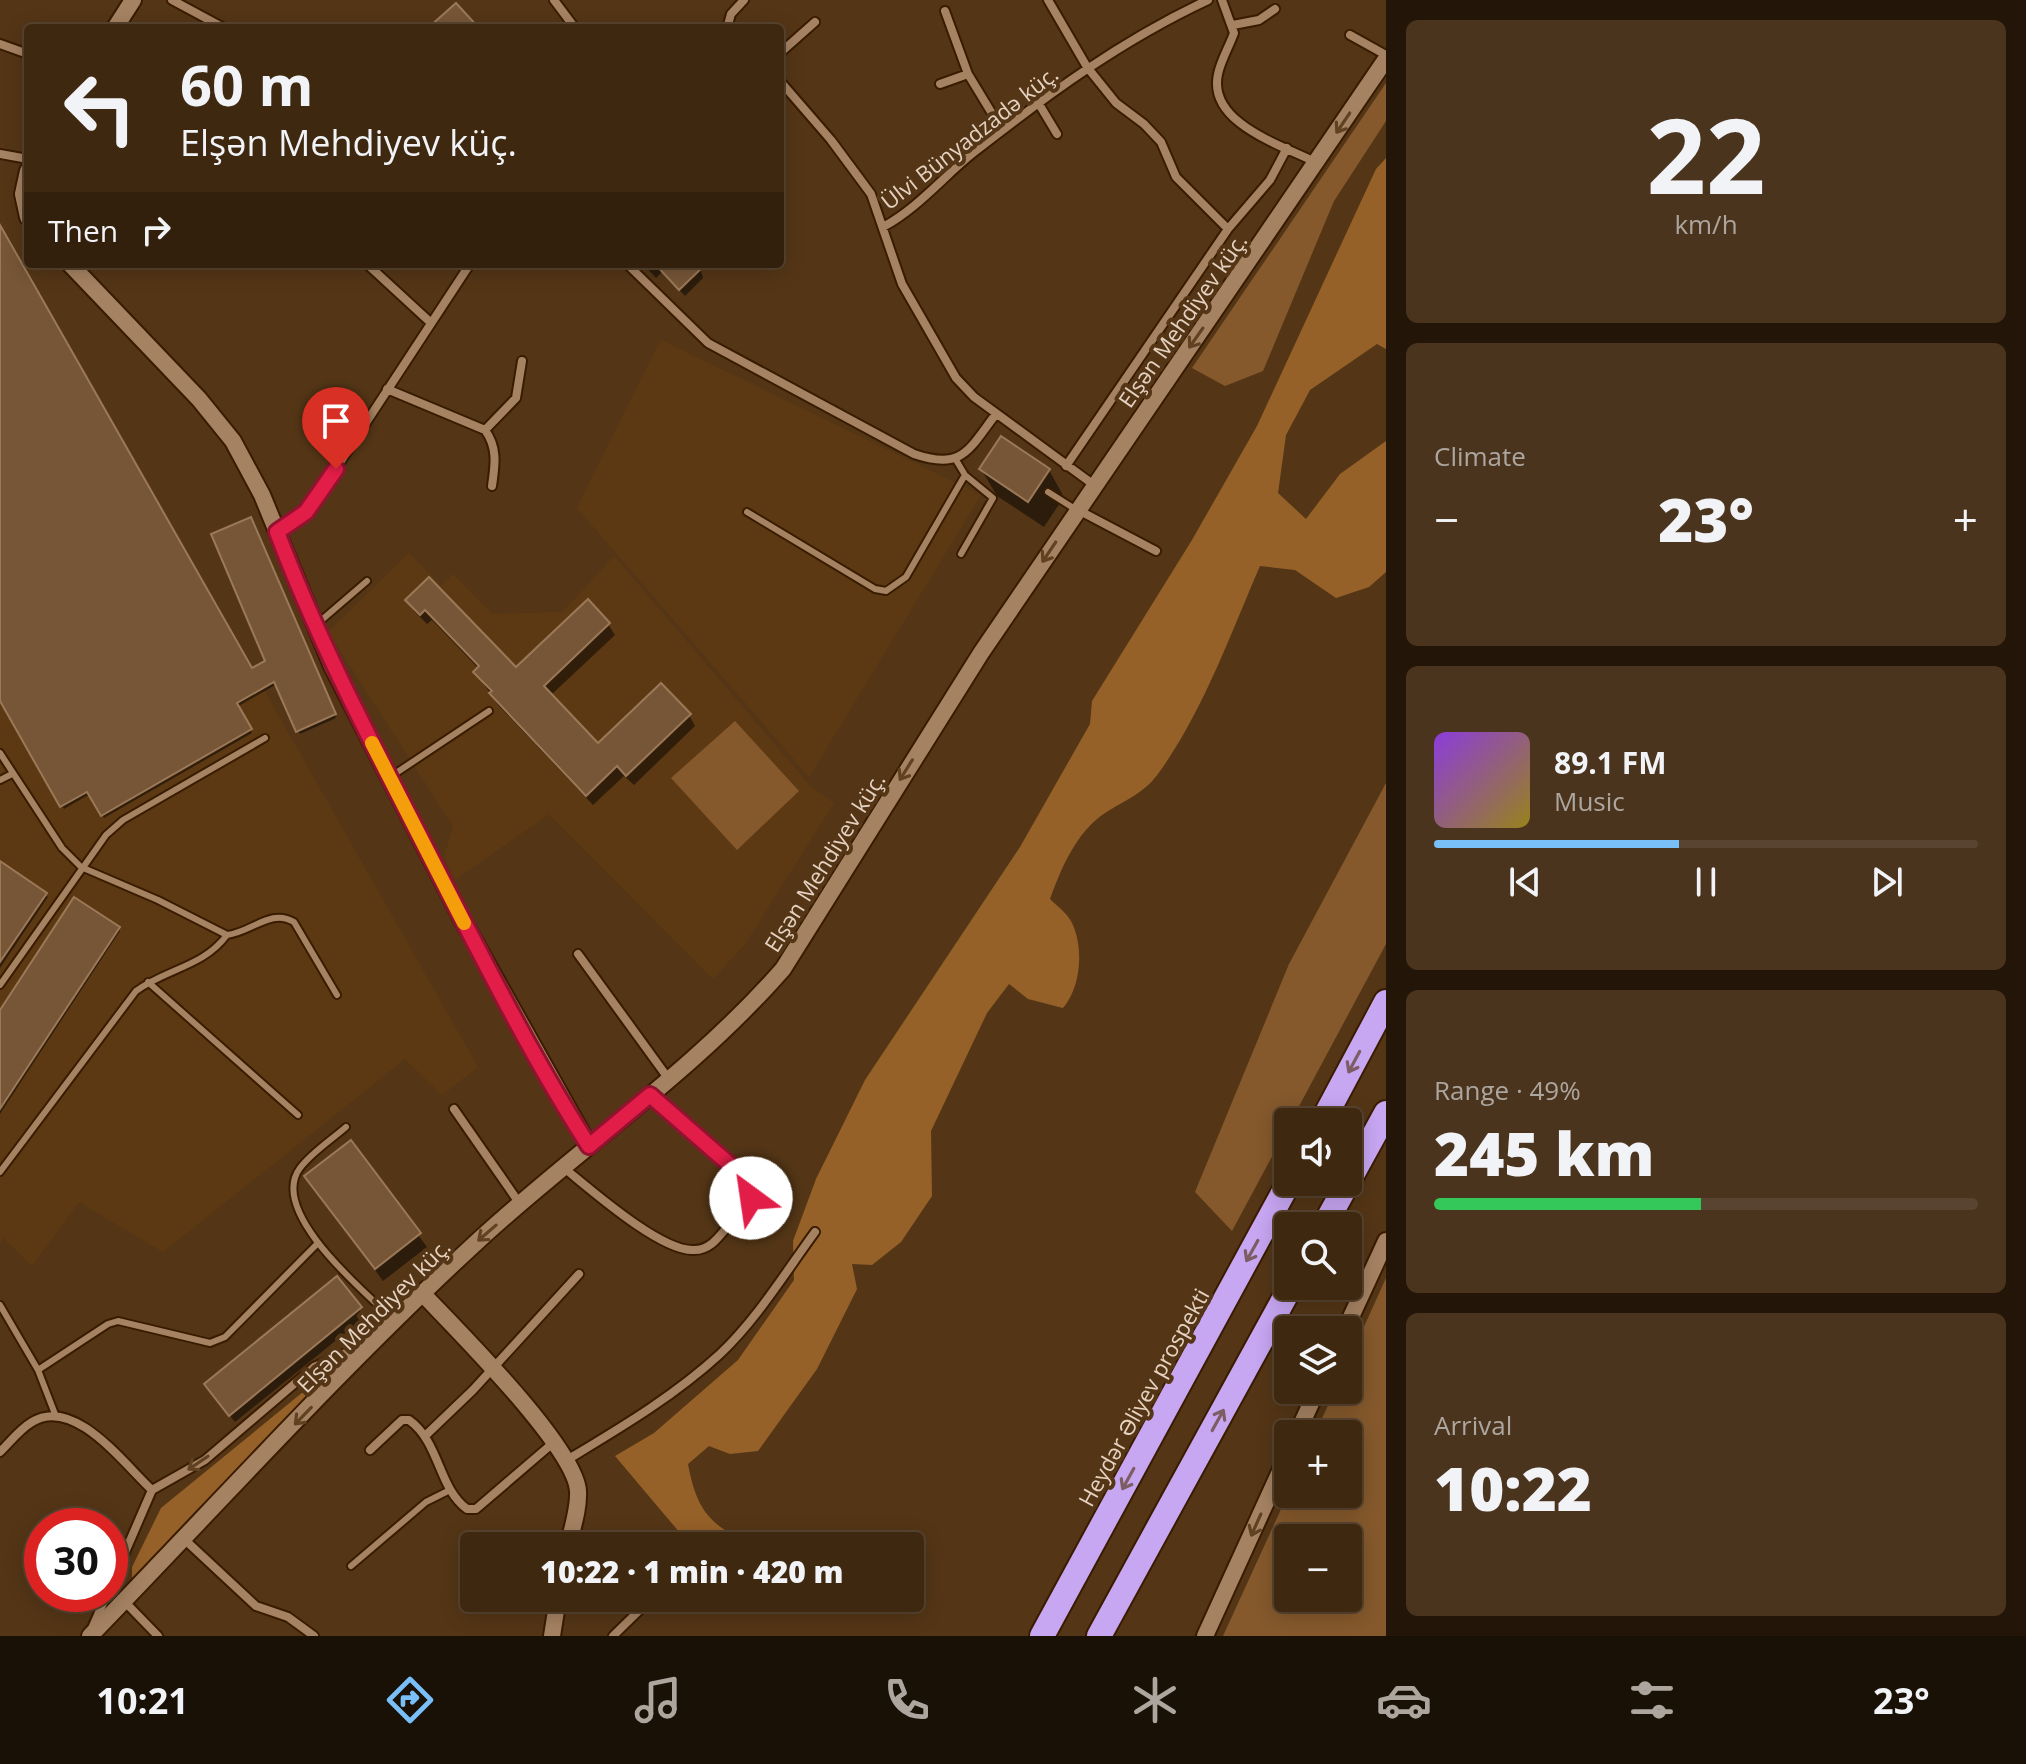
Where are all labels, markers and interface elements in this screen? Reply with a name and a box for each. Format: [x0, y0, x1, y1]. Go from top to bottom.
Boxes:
text: 60 m [180, 46, 314, 122]
icon: left [48, 56, 152, 160]
street label: Ülvi Bünyadzadə küç. [874, 58, 1064, 216]
text: 22 [1647, 83, 1765, 224]
one-way arrow [1335, 112, 1351, 134]
text: Elşən Mehdiyev küç. [180, 118, 517, 167]
text: km/h [1674, 206, 1738, 242]
icon: right [134, 208, 178, 252]
text: Then [48, 210, 118, 251]
street label: Elşən Mehdiyev küç. [1111, 227, 1253, 413]
one-way arrow [1188, 327, 1204, 349]
pin [302, 387, 370, 469]
icon: arrive [314, 399, 358, 443]
text: Climate [1434, 438, 1526, 474]
text: 23° [1658, 478, 1754, 560]
text: − [1434, 489, 1459, 549]
text: + [1953, 489, 1978, 549]
one-way arrow [1040, 541, 1057, 563]
text: 89.1 FM [1554, 742, 1667, 783]
one-way arrow [898, 758, 914, 781]
street label: Elşən Mehdiyev küç. [757, 767, 891, 957]
text: Music [1554, 783, 1625, 819]
icon: previous [1503, 860, 1547, 904]
icon: pause [1684, 860, 1728, 904]
icon: next [1865, 860, 1909, 904]
one-way arrow [1346, 1050, 1362, 1073]
text: Range · 49% [1434, 1072, 1581, 1108]
map controls [1274, 1108, 1362, 1612]
button: sound [1274, 1108, 1362, 1196]
text: 245 km [1434, 1112, 1655, 1194]
position arrow [709, 1156, 793, 1240]
button: search [1274, 1212, 1362, 1300]
one-way arrow [478, 1224, 498, 1242]
street label: Elşən Mehdiyev küç. [290, 1232, 456, 1398]
one-way arrow [1244, 1238, 1259, 1262]
street label: Heydər Əliyev prospekti [1071, 1283, 1215, 1511]
button: layers [1274, 1316, 1362, 1404]
one-way arrow [294, 1406, 313, 1425]
text: Arrival [1434, 1407, 1512, 1443]
one-way arrow [1211, 1409, 1226, 1433]
button: + [1274, 1420, 1362, 1508]
text: 10:22 [1434, 1447, 1592, 1529]
one-way arrow [187, 1455, 209, 1472]
one-way arrow [1120, 1467, 1136, 1490]
speed limit sign: 30 [24, 1508, 128, 1612]
one-way arrow [1247, 1513, 1262, 1537]
button: − [1274, 1524, 1362, 1612]
text: 10:22 · 1 min · 420 m [540, 1551, 844, 1592]
icon: directions [382, 1672, 438, 1728]
icon: music [630, 1672, 686, 1728]
icon: phone [879, 1672, 935, 1728]
icon: climate [1127, 1672, 1183, 1728]
icon: car [1376, 1672, 1432, 1728]
icon: filters [1624, 1672, 1680, 1728]
text: 10:21 [96, 1676, 189, 1725]
text: 23° [1873, 1676, 1930, 1725]

